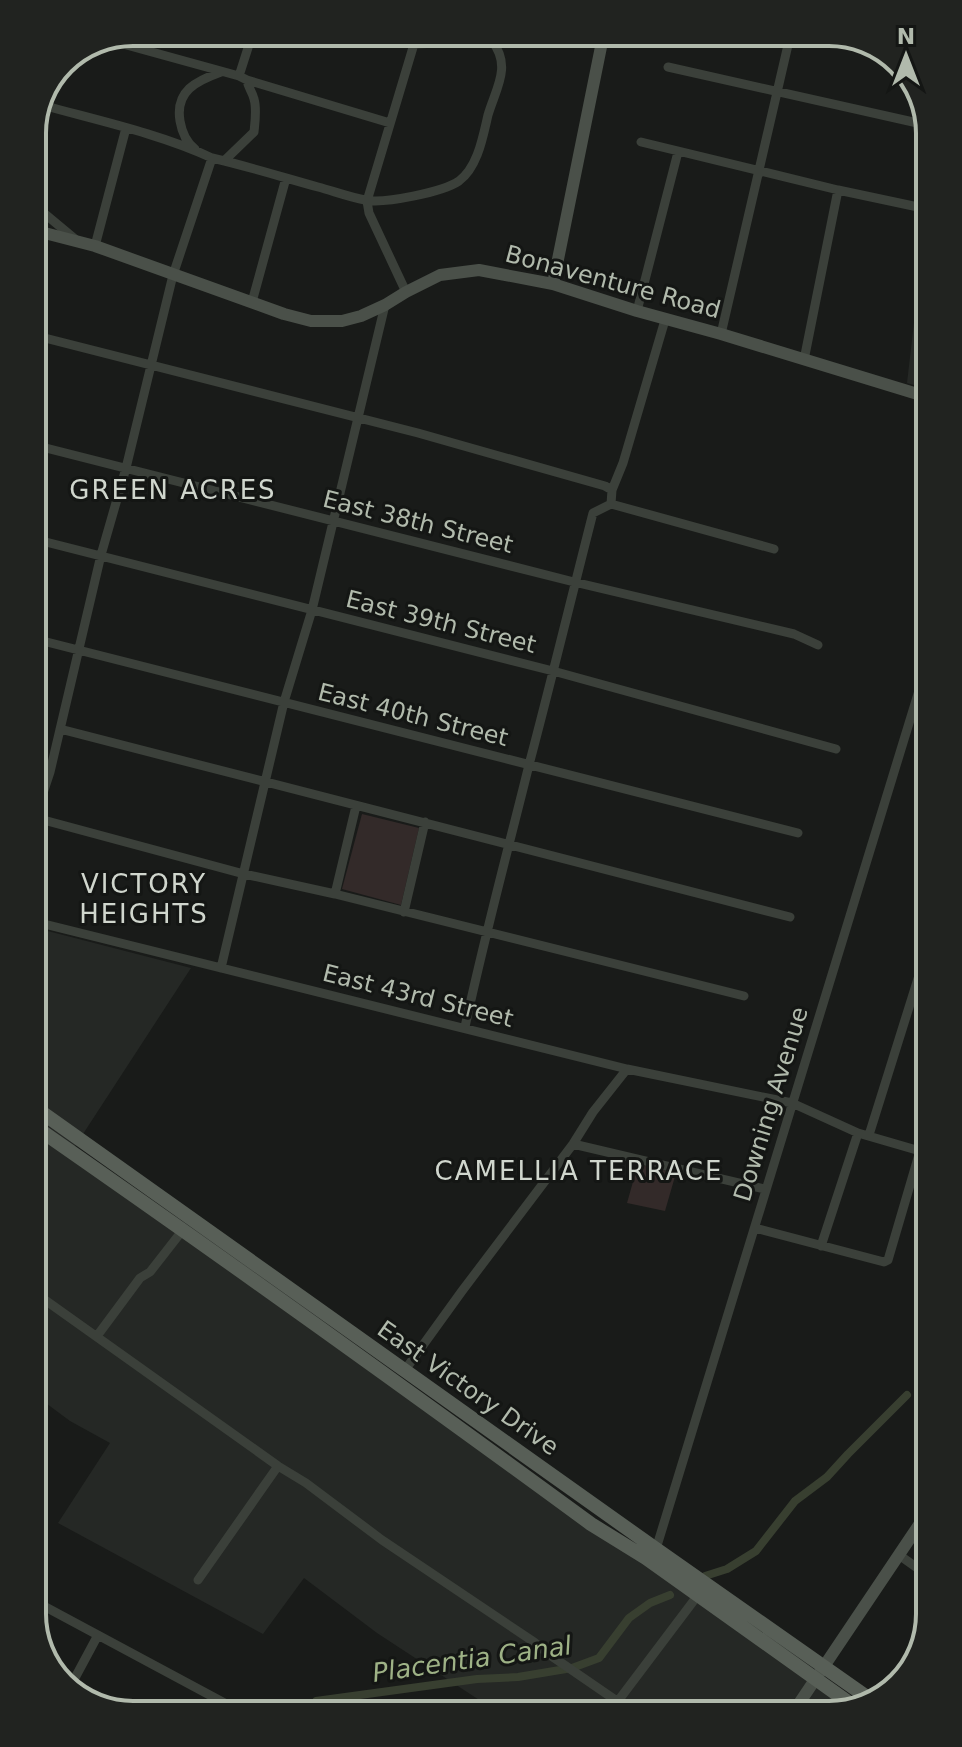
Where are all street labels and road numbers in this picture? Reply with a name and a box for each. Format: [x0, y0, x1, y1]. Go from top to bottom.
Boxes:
street label: Bonaventure Road [502, 240, 724, 324]
street label: East 38th Street [320, 485, 516, 559]
street label: East 39th Street [343, 585, 539, 659]
street label: East 40th Street [315, 678, 511, 752]
street label: East 43rd Street [320, 959, 516, 1033]
street label: Downing Avenue [728, 1003, 814, 1205]
street label: East Victory Drive [372, 1315, 564, 1461]

